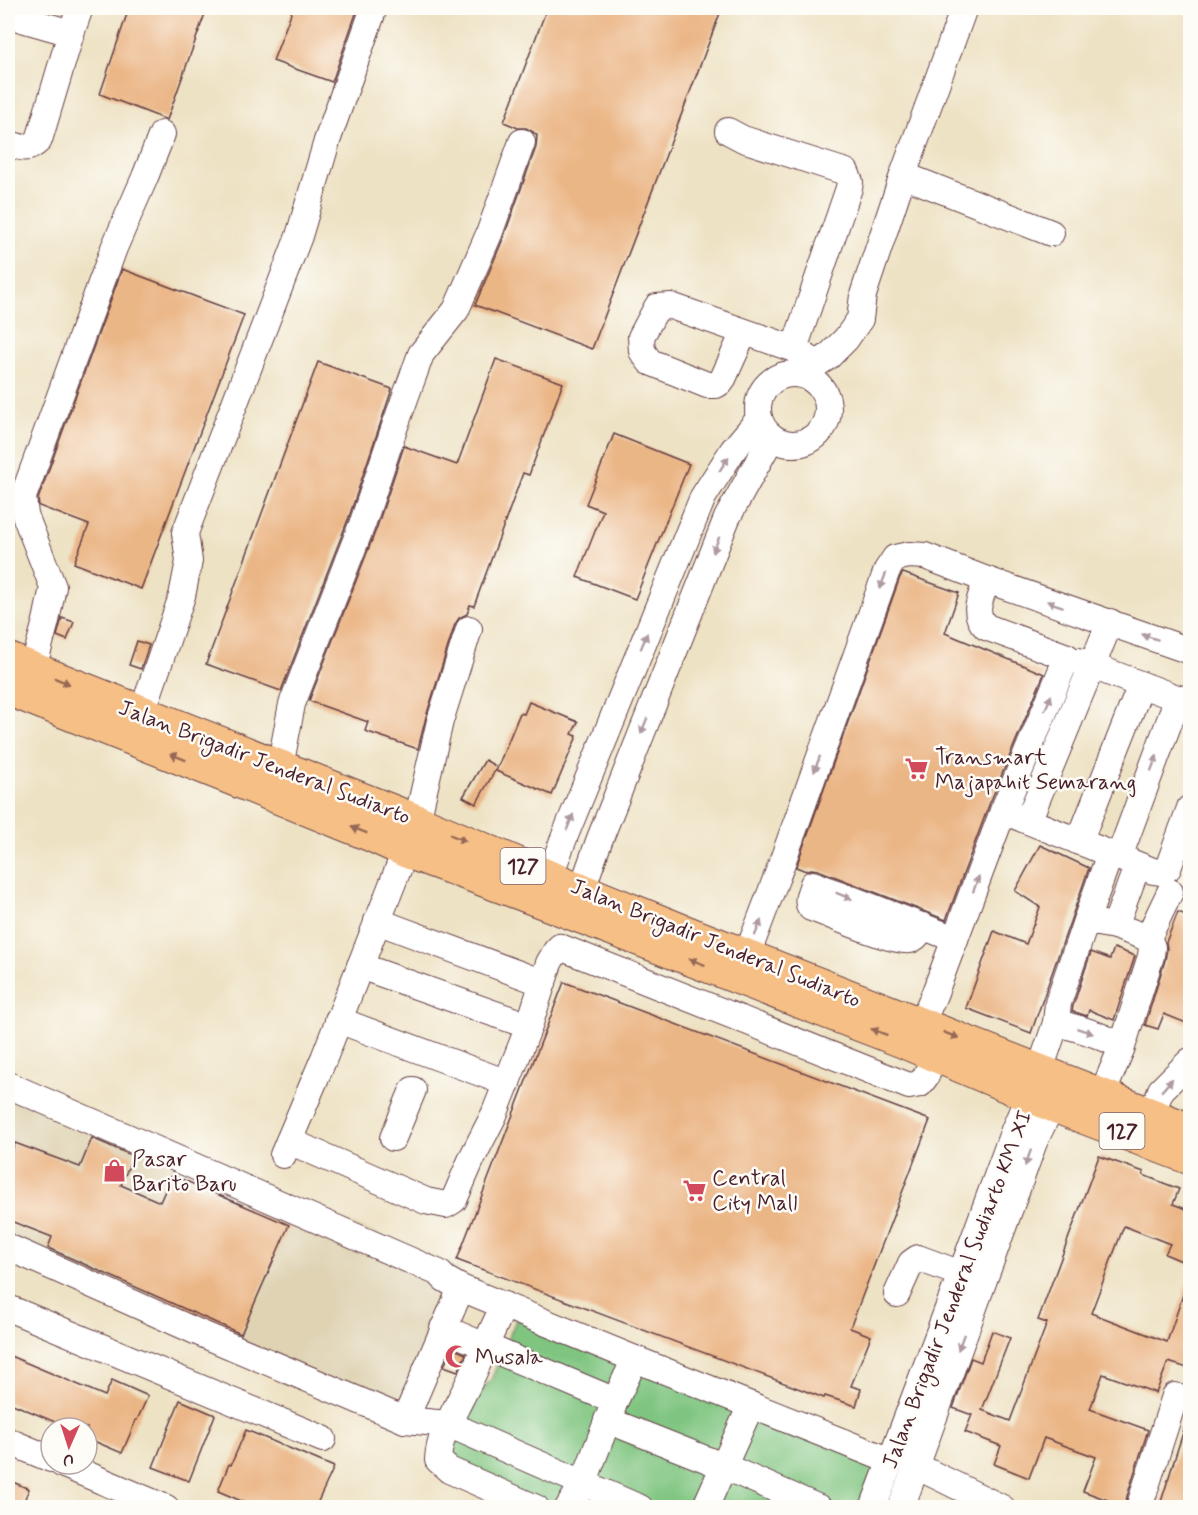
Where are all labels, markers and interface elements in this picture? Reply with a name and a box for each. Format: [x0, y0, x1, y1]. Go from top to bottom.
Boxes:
one-way arrow [718, 456, 729, 472]
one-way arrow [711, 536, 720, 554]
one-way arrow [877, 572, 887, 590]
one-way arrow [1046, 598, 1064, 608]
one-way arrow [1141, 631, 1159, 641]
one-way arrow [639, 632, 649, 650]
one-way arrow [53, 677, 71, 686]
street label: Jalan Brigadir Jenderal Sudiarto [113, 694, 414, 834]
one-way arrow [1044, 694, 1053, 712]
one-way arrow [639, 717, 649, 735]
place label: Transmart Majapahit Semarang [935, 744, 1136, 798]
one-way arrow [169, 752, 187, 761]
one-way arrow [1150, 754, 1159, 772]
one-way arrow [811, 756, 821, 774]
supermarket icon: Transmart Majapahit Semarang [904, 756, 930, 782]
one-way arrow [566, 813, 575, 831]
one-way arrow [349, 825, 367, 835]
one-way arrow [449, 834, 467, 843]
road number: 127 [500, 848, 546, 884]
street label: Jalan Brigadir Jenderal Sudiarto [565, 873, 864, 1018]
one-way arrow [971, 875, 981, 893]
one-way arrow [835, 892, 853, 901]
one-way arrow [754, 919, 763, 937]
one-way arrow [688, 956, 706, 966]
one-way arrow [1076, 1026, 1094, 1036]
one-way arrow [869, 1027, 887, 1037]
one-way arrow [942, 1031, 960, 1040]
one-way arrow [1160, 1078, 1174, 1093]
street label: Jalan Brigadir Jenderal Sudiarto KM XI [876, 1106, 1042, 1474]
road number: 127 [1100, 1113, 1144, 1149]
place label: Pasar Barito Baru [132, 1146, 237, 1199]
one-way arrow [1023, 1149, 1032, 1167]
shop icon: Pasar Barito Baru [101, 1158, 127, 1184]
place label: Central City Mall [712, 1165, 797, 1218]
supermarket icon: Central City Mall [681, 1177, 707, 1203]
one-way arrow [956, 1333, 966, 1351]
mosque icon: Musala [444, 1343, 470, 1369]
place label: Musala [475, 1344, 544, 1372]
north arrow [39, 1416, 99, 1476]
text: U [63, 1449, 74, 1470]

